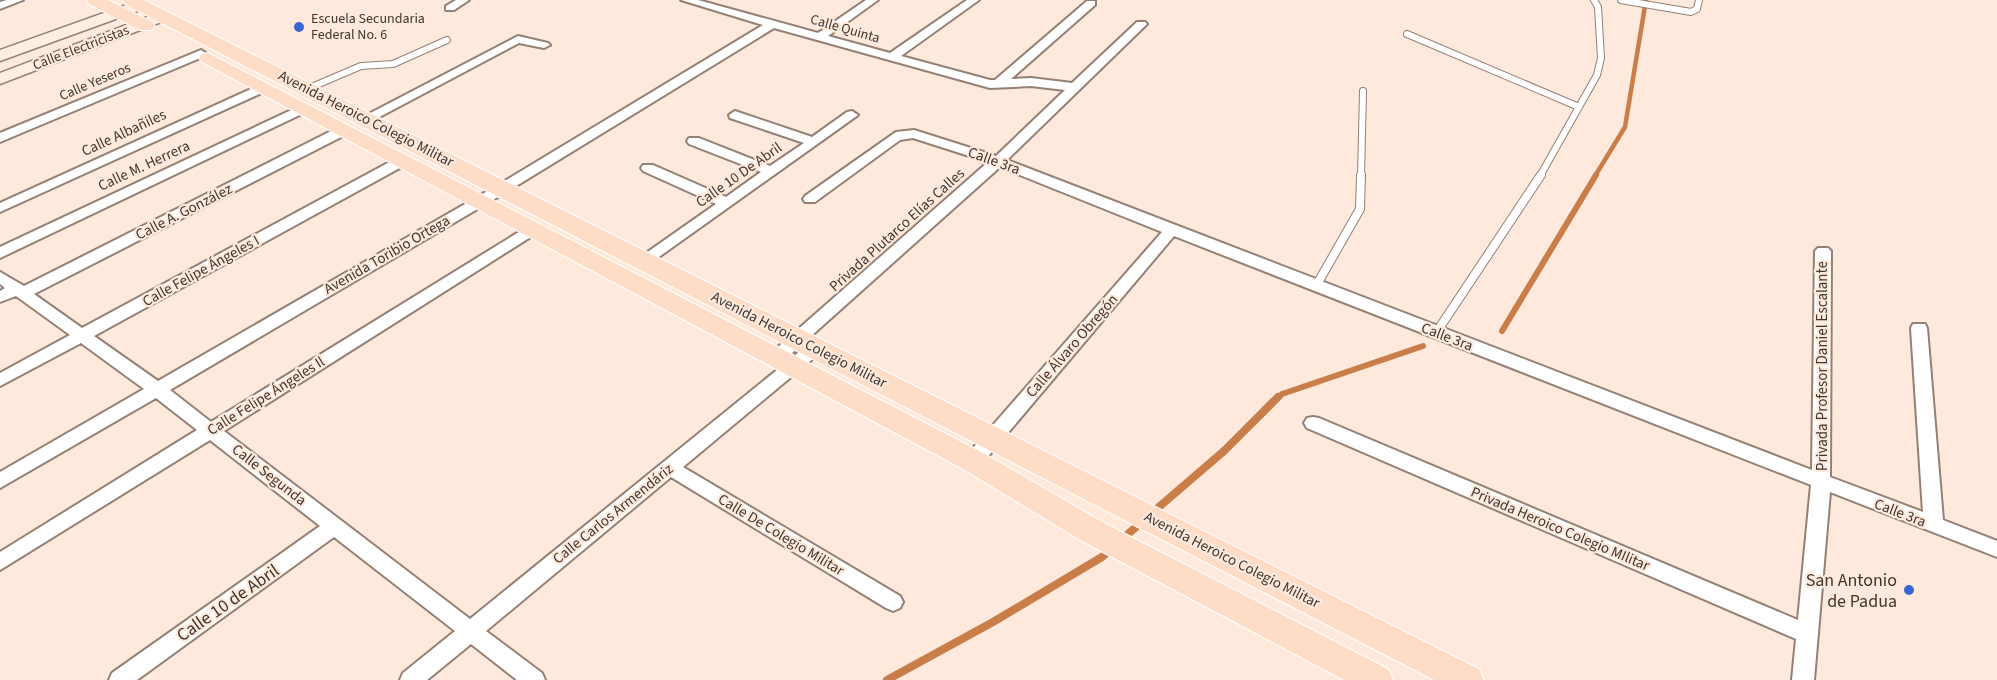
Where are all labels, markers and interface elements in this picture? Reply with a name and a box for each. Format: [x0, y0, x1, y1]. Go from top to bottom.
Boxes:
place label: Escuela Secundaria Federal No. 6 [311, 9, 425, 45]
street label: Calle Quinta [808, 10, 882, 48]
street label: Calle Electricistas [30, 20, 132, 76]
marker: Escuela Secundaria Federal No. 6 [292, 20, 306, 34]
street label: Calle Yeseros [56, 58, 134, 106]
street label: Avenida Heroico Colegio Militar [274, 65, 458, 173]
street label: Calle Albañiles [78, 104, 170, 162]
street label: Calle M. Herrera [95, 136, 193, 196]
street label: Calle 10 De Abril [692, 137, 787, 213]
street label: Calle 3ra [965, 142, 1023, 180]
street label: Privada Plutarco Elías Calles [825, 163, 969, 297]
street label: Calle A. González [132, 179, 236, 245]
street label: Avenida Toribio Ortega [320, 210, 454, 300]
street label: Calle Felipe Ángeles I [139, 230, 263, 312]
street label: Privada Profesor Daniel Escalante [1812, 261, 1833, 471]
street label: Avenida Heroico Colegio Militar [707, 286, 891, 394]
street label: Calle Álvaro Obregón [1021, 290, 1123, 402]
street label: Calle 3ra [1418, 318, 1476, 356]
street label: Calle Felipe Ángeles Il [203, 351, 329, 441]
street label: Calle Segunda [227, 439, 311, 511]
street label: Calle Carlos Armendáriz [548, 459, 678, 569]
street label: Privada Heroico Colegio MIlitar [1467, 482, 1653, 577]
street label: Calle De Colegio Militar [714, 489, 849, 581]
street label: Calle 3ra [1871, 494, 1929, 532]
street label: Avenida Heroico Colegio Militar [1140, 506, 1324, 614]
street label: Calle 10 de Abril [172, 558, 284, 648]
place label: San Antonio de Padua [1806, 568, 1897, 614]
marker: San Antonio de Padua [1902, 583, 1916, 597]

